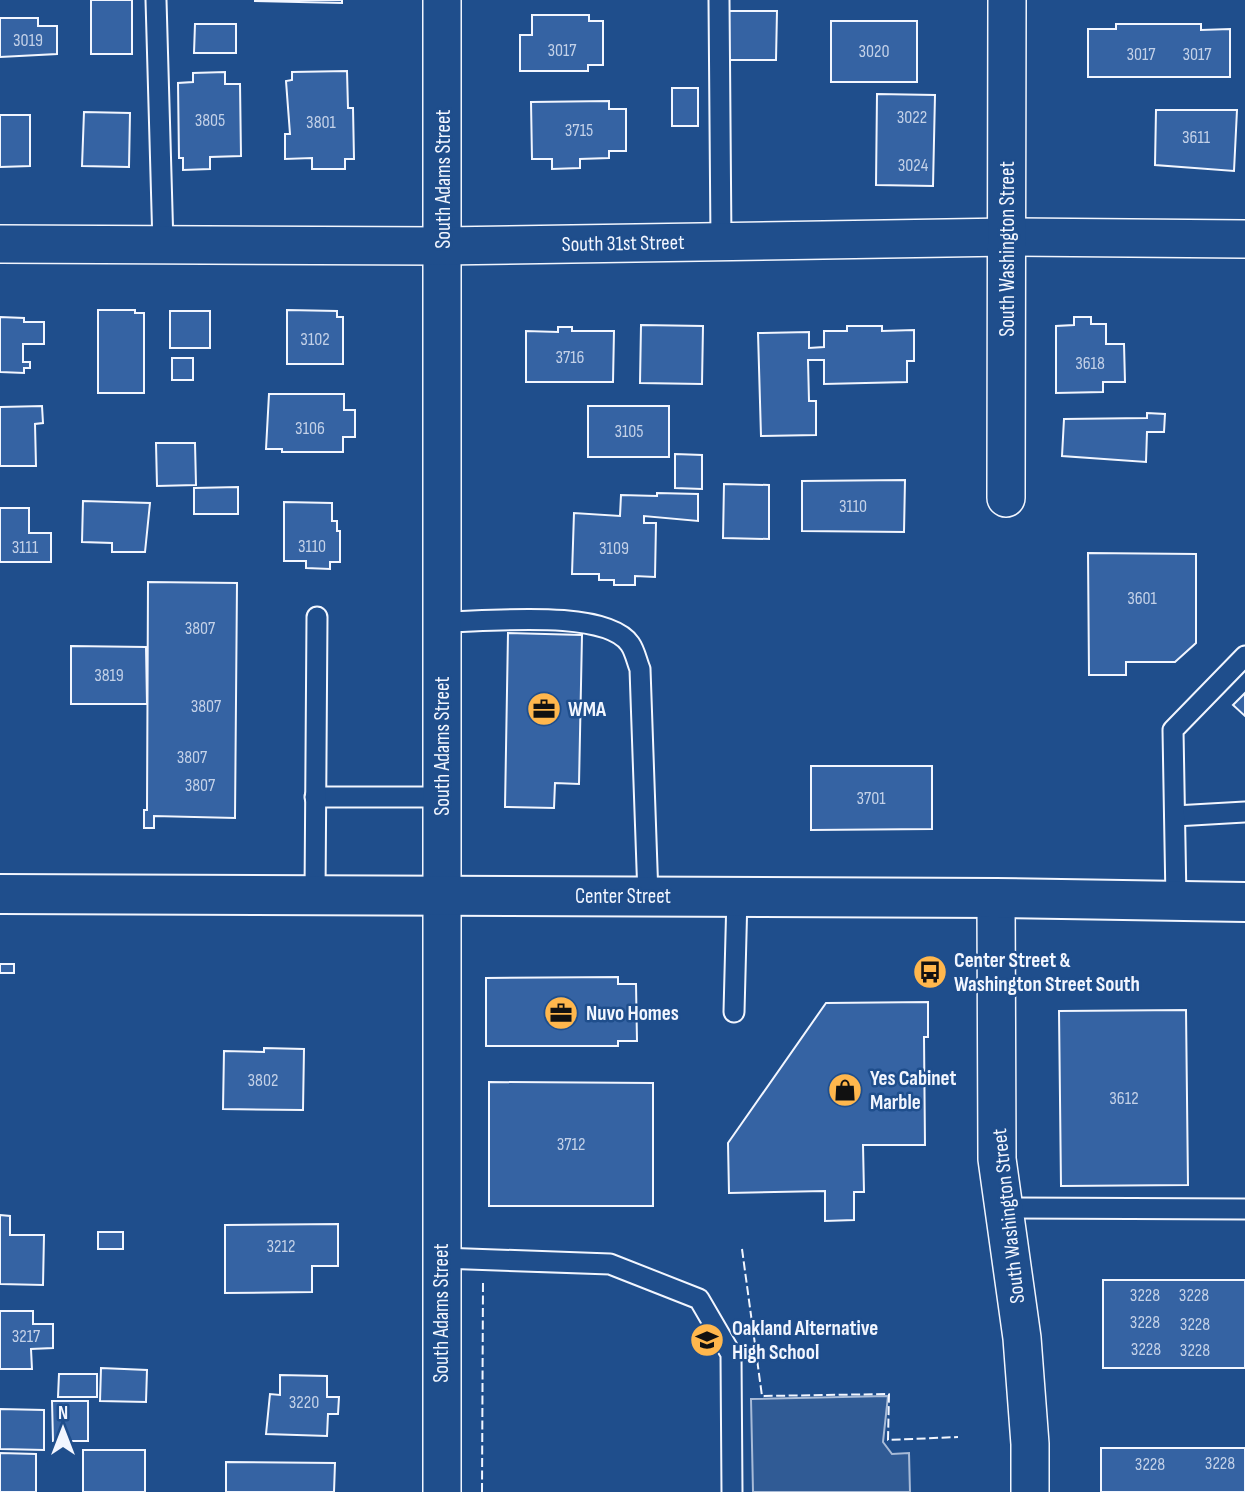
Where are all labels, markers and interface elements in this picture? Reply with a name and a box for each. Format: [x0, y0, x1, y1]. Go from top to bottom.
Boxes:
house number: 3019 [13, 30, 43, 51]
house number: 3017 [547, 40, 577, 61]
house number: 3020 [858, 41, 890, 62]
house number: 3017 [1126, 44, 1156, 65]
house number: 3017 [1182, 44, 1212, 65]
house number: 3022 [897, 107, 927, 128]
street label: South Adams Street [431, 109, 456, 249]
house number: 3805 [195, 110, 225, 131]
house number: 3801 [306, 112, 337, 133]
house number: 3715 [565, 120, 593, 141]
house number: 3611 [1182, 127, 1211, 148]
house number: 3024 [898, 155, 929, 176]
street label: South Washington Street [995, 161, 1020, 337]
street label: South 31st Street [561, 230, 685, 257]
house number: 3102 [300, 329, 330, 350]
house number: 3716 [556, 347, 585, 368]
house number: 3618 [1075, 353, 1105, 374]
house number: 3106 [295, 418, 325, 439]
house number: 3105 [614, 421, 644, 442]
house number: 3110 [839, 496, 867, 517]
house number: 3110 [298, 536, 326, 557]
house number: 3111 [12, 537, 39, 558]
house number: 3109 [599, 538, 629, 559]
house number: 3601 [1127, 588, 1158, 609]
house number: 3807 [185, 618, 216, 639]
house number: 3819 [94, 665, 124, 686]
street label: South Adams Street [430, 676, 455, 816]
office icon: WMA [525, 690, 563, 728]
house number: 3807 [191, 696, 222, 717]
place label: WMA [568, 697, 607, 722]
house number: 3807 [177, 747, 208, 768]
house number: 3807 [185, 775, 216, 796]
house number: 3701 [856, 788, 886, 809]
street label: Center Street [575, 884, 671, 909]
place label: Center Street & Washington Street South [954, 948, 1140, 997]
bus stop icon: Center Street & Washington Street South [911, 953, 949, 991]
office icon: Nuvo Homes [542, 994, 580, 1032]
place label: Nuvo Homes [586, 1001, 679, 1026]
place label: Yes Cabinet Marble [870, 1066, 957, 1115]
house number: 3802 [248, 1070, 278, 1091]
shop icon: Yes Cabinet Marble [826, 1071, 864, 1109]
house number: 3612 [1109, 1088, 1139, 1109]
street label: South Washington Street [987, 1127, 1030, 1305]
house number: 3712 [557, 1134, 585, 1155]
house number: 3212 [267, 1236, 295, 1257]
street label: South Adams Street [429, 1243, 454, 1383]
house number: 3228 [1130, 1285, 1160, 1306]
house number: 3228 [1179, 1285, 1209, 1306]
house number: 3228 [1130, 1312, 1160, 1333]
house number: 3228 [1180, 1314, 1210, 1335]
place label: Oakland Alternative High School [732, 1316, 878, 1365]
school or university icon: Oakland Alternative High School [688, 1321, 726, 1359]
house number: 3217 [12, 1326, 41, 1347]
house number: 3228 [1131, 1339, 1161, 1360]
house number: 3228 [1180, 1340, 1210, 1361]
house number: 3220 [289, 1392, 319, 1413]
north arrow [28, 1394, 98, 1464]
text: N [58, 1402, 68, 1425]
house number: 3228 [1205, 1453, 1235, 1474]
house number: 3228 [1135, 1454, 1165, 1475]

